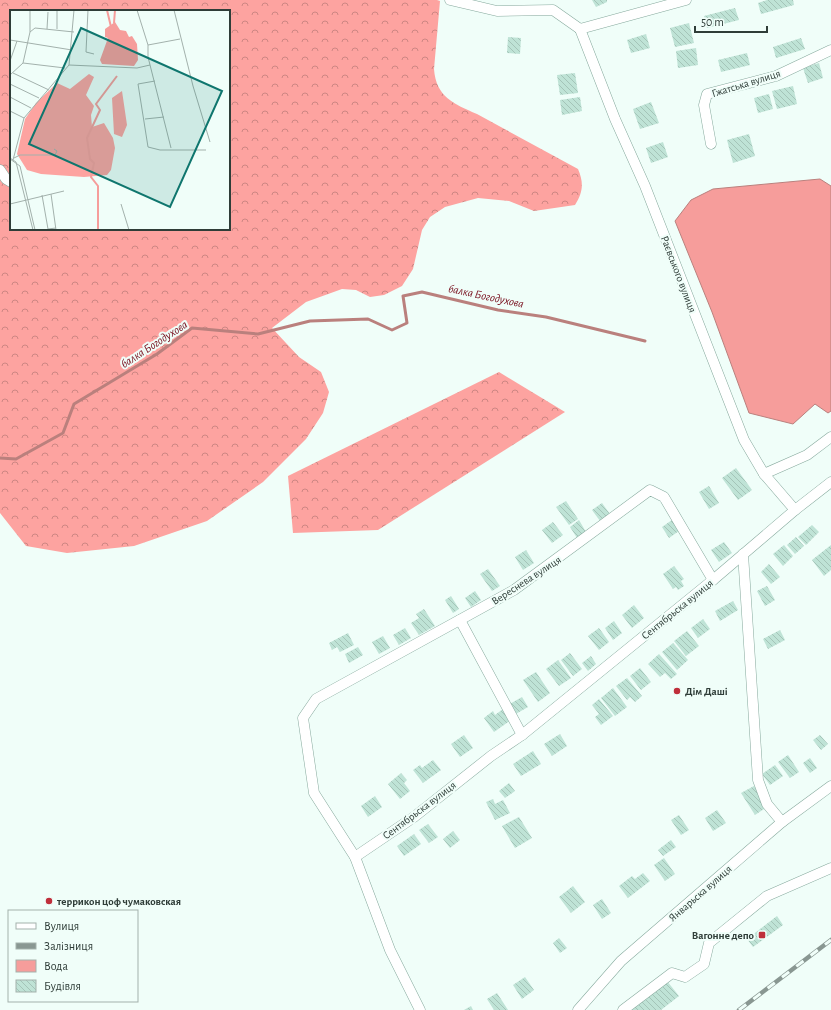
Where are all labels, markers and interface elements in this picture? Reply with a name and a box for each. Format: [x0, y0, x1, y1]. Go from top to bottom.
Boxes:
scale bar [695, 8, 767, 34]
inset map [10, 10, 230, 230]
text: 50 m [701, 16, 724, 28]
street label: Гжатська вулиця [710, 68, 782, 99]
street label: Раєвського вулиця [659, 234, 698, 314]
water label: балка Богодухова [447, 282, 525, 310]
water label: балка Богодухова [119, 318, 189, 370]
street label: Вереснева вулиця [490, 554, 563, 607]
street label: Сентябрьска вулиця [639, 577, 715, 642]
marker: Дім Даші [672, 686, 682, 696]
place label: Дім Даші [685, 686, 728, 697]
street label: Сентябрьска вулиця [381, 779, 458, 841]
street label: Январьска вулиця [667, 863, 734, 924]
marker: террикон цоф чумаковская [44, 896, 54, 906]
place label: террикон цоф чумаковская [56, 896, 181, 907]
legend [8, 910, 138, 1002]
text: Вулиця [44, 920, 79, 933]
place label: Вагонне депо [692, 930, 755, 941]
marker: Вагонне депо [757, 930, 767, 940]
text: Залізниця [44, 940, 93, 952]
text: Вода [44, 960, 68, 972]
text: Будівля [44, 980, 81, 993]

